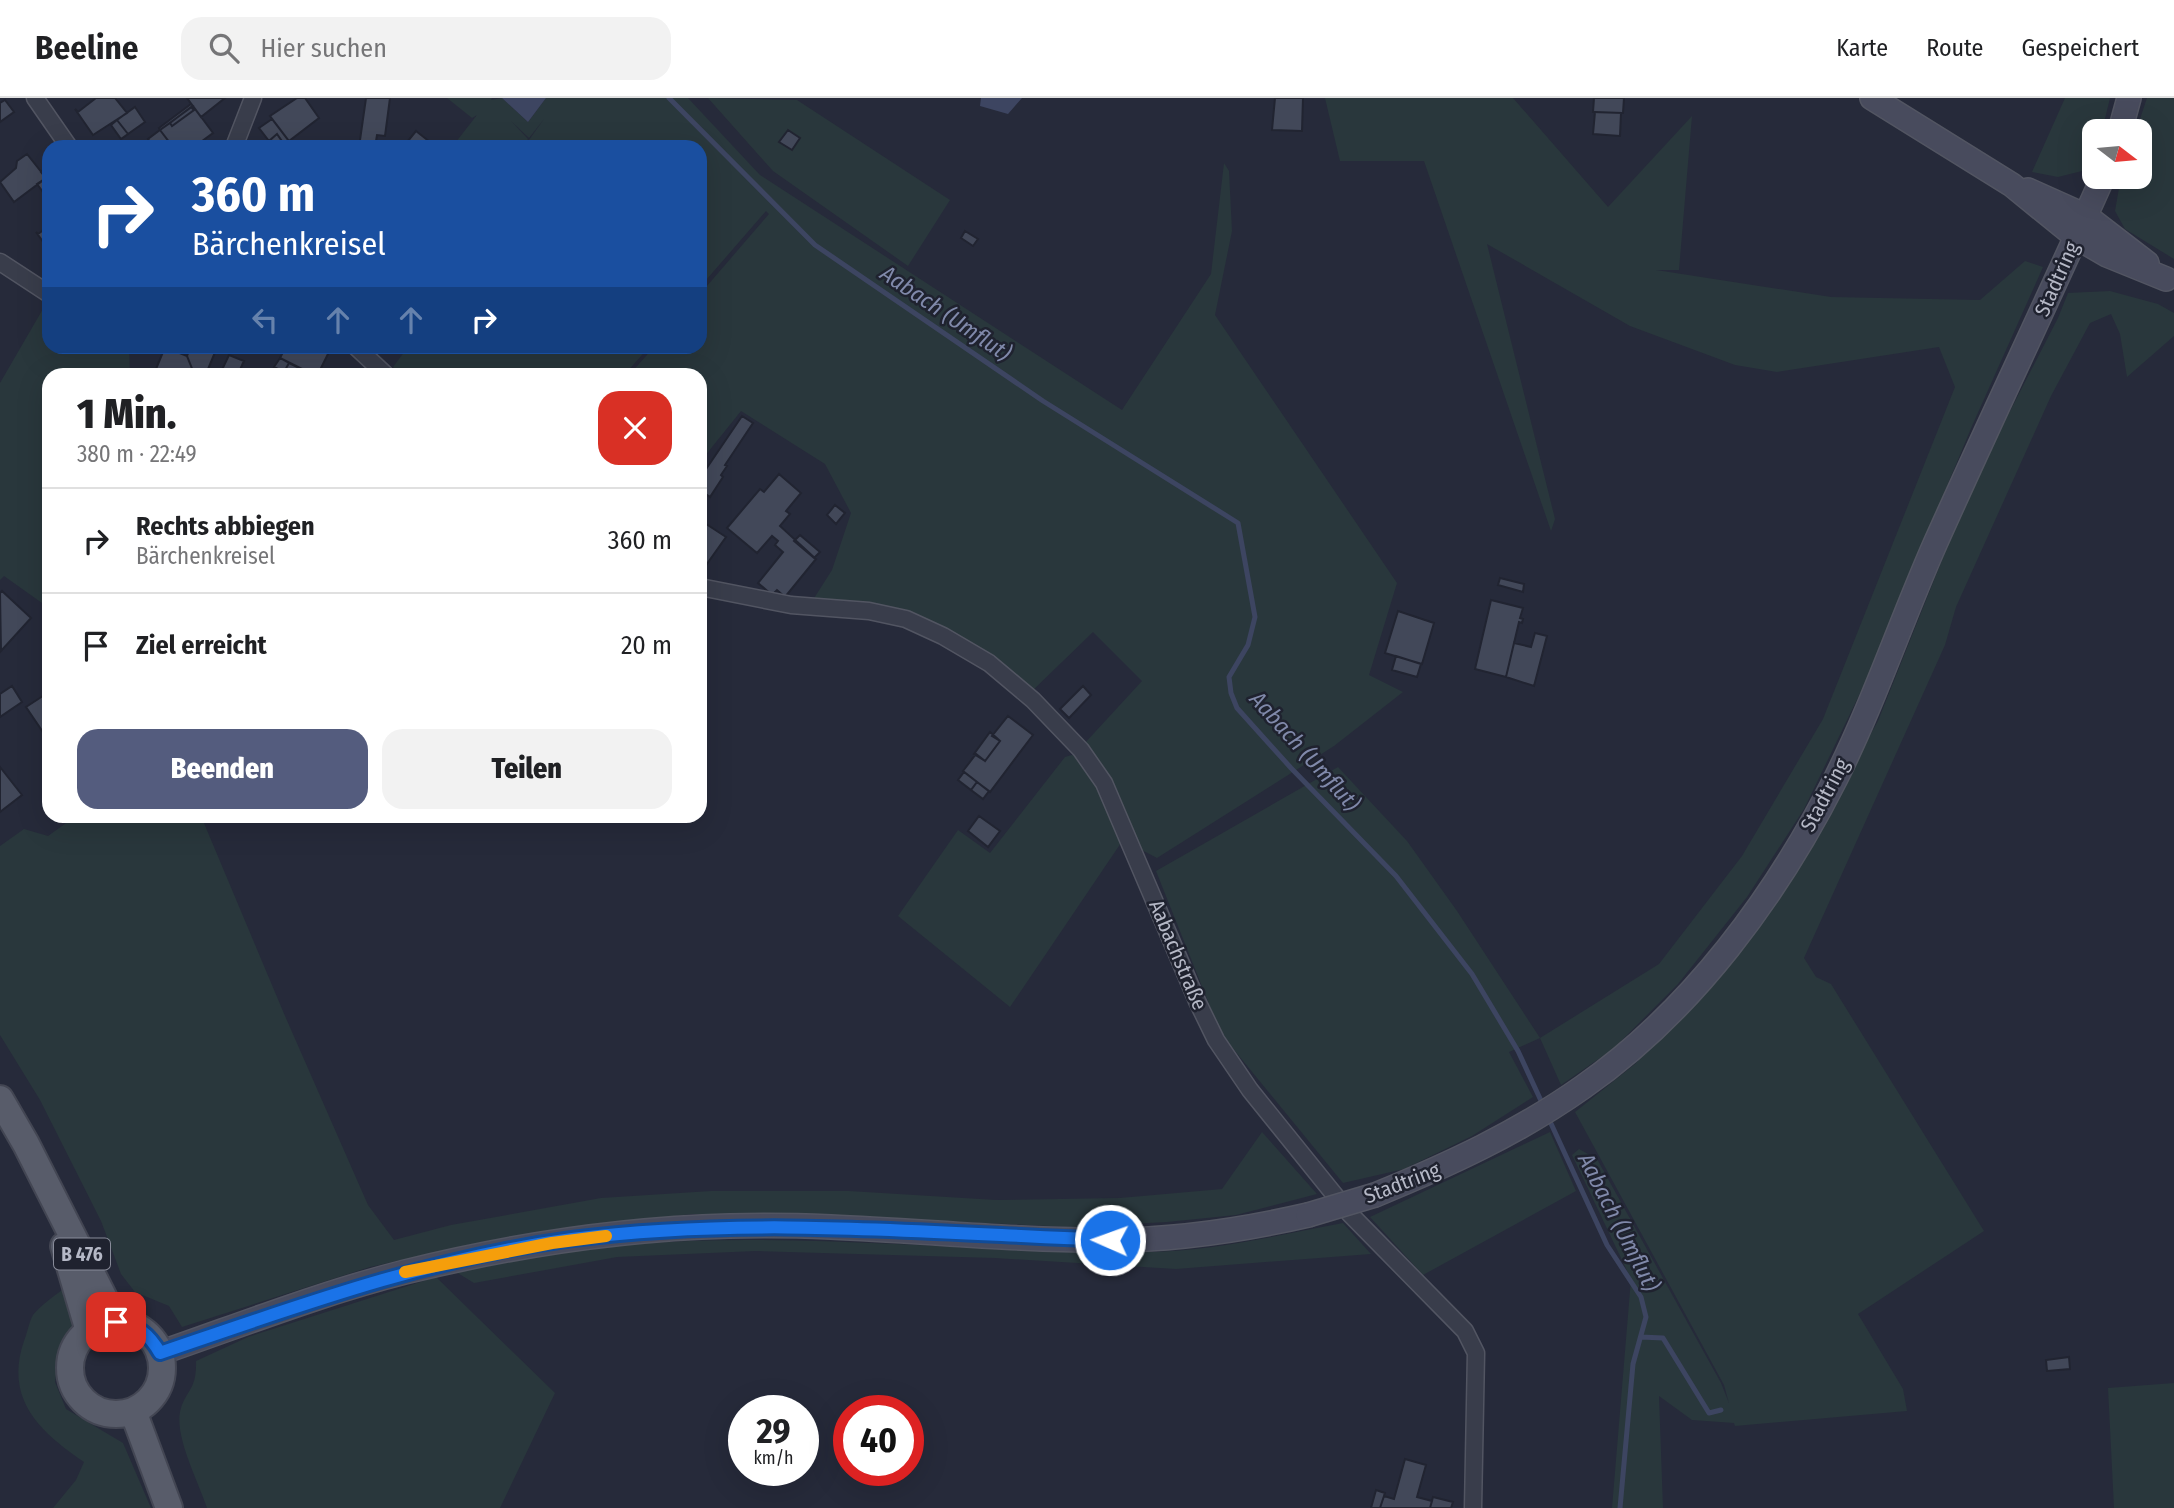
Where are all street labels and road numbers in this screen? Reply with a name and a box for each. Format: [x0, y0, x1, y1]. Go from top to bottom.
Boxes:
street label: Stadtring [2029, 237, 2085, 320]
street label: Stadtring [1795, 754, 1855, 836]
street label: Aabachstraße [1143, 896, 1213, 1014]
street label: Stadtring [1360, 1157, 1444, 1209]
road number: B 476 [54, 1238, 110, 1270]

